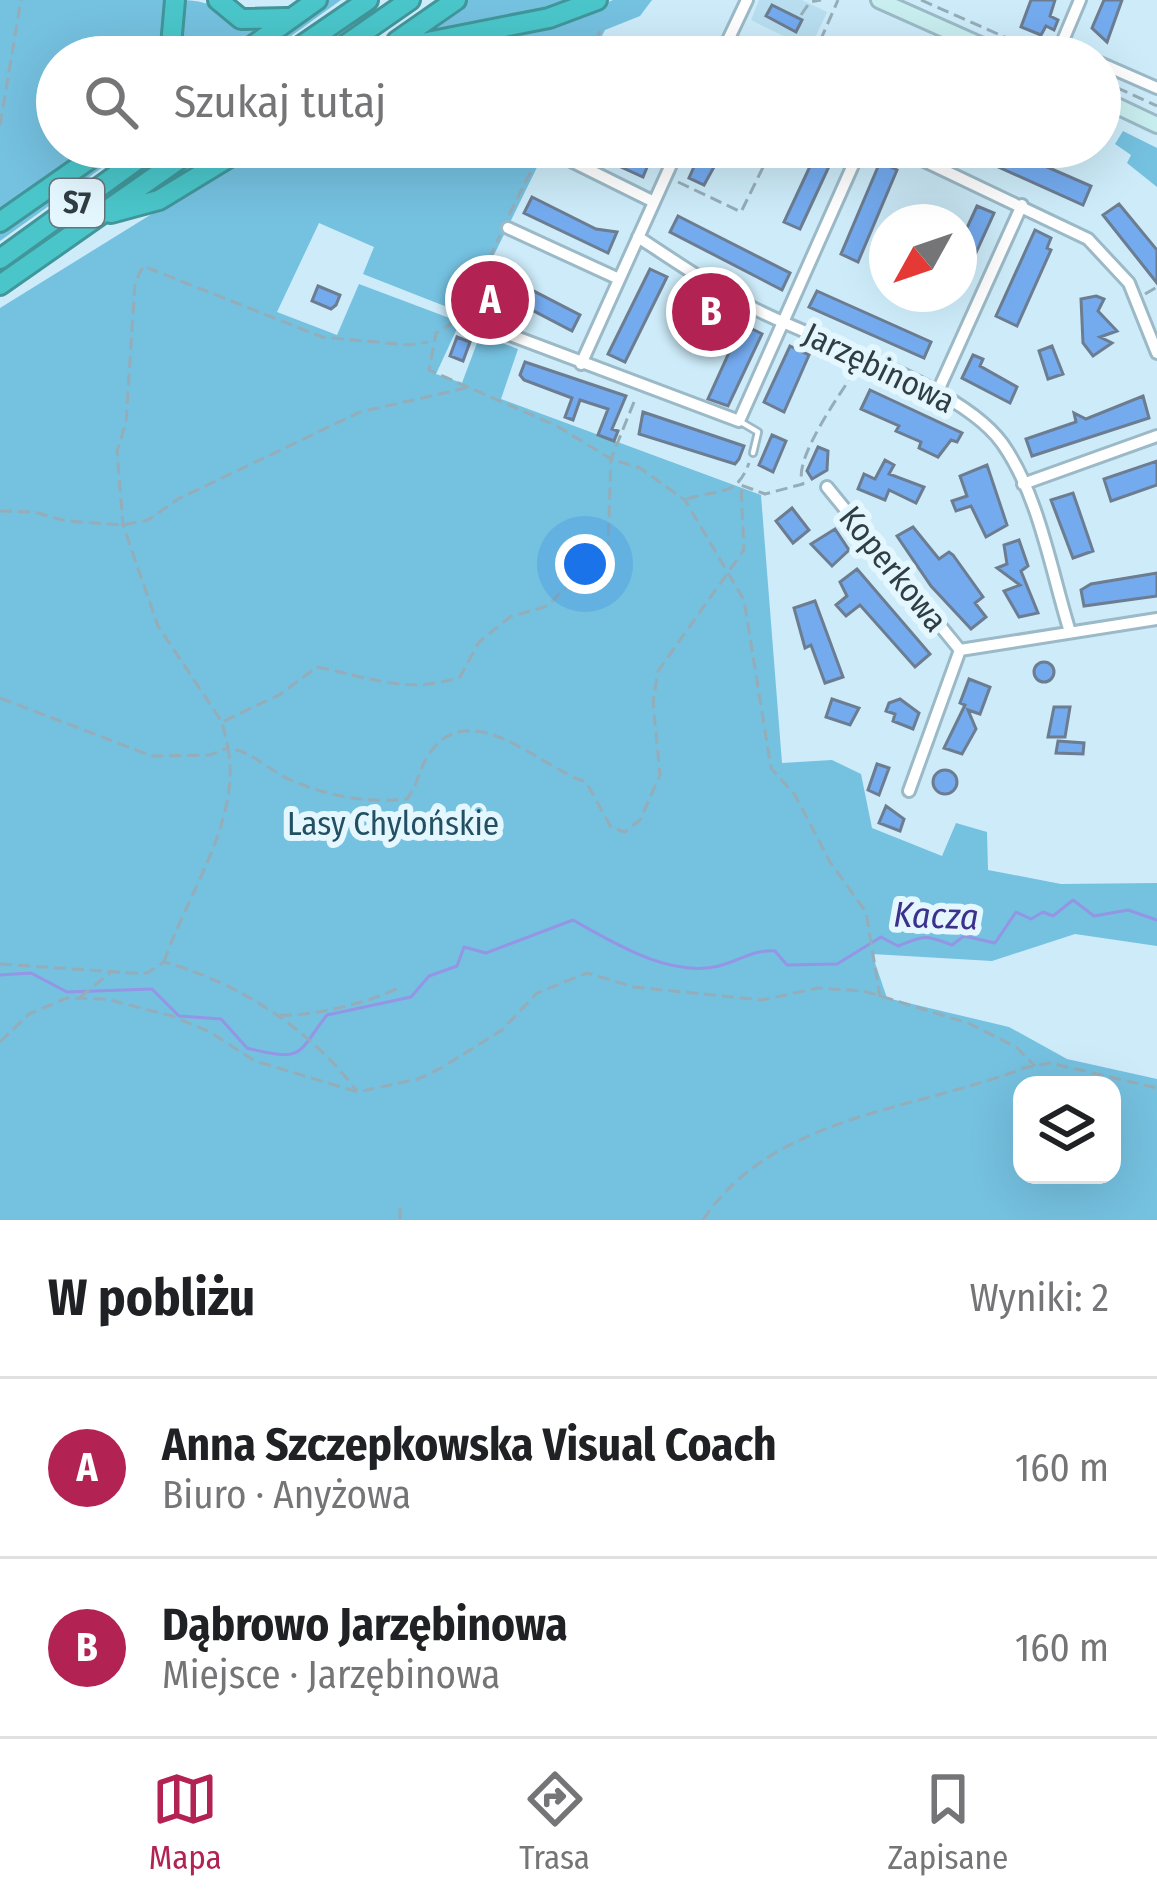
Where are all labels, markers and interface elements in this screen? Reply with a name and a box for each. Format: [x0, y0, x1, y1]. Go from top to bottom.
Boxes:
search box [36, 36, 1121, 168]
icon: search [78, 69, 144, 135]
text: Szukaj tutaj [174, 75, 386, 129]
road number: S7 [50, 179, 104, 227]
north arrow [869, 204, 977, 312]
pin: A [451, 255, 529, 345]
pin: B [672, 267, 750, 357]
street label: Jarzębinowa [797, 314, 961, 422]
street label: Koperkowa [830, 498, 956, 640]
your location [555, 534, 615, 594]
park label: Lasy Chylońskie [287, 804, 499, 844]
water label: Kacza [893, 893, 979, 939]
map controls [1013, 1076, 1121, 1184]
button: layers [1013, 1076, 1121, 1184]
text: W pobliżu [48, 1267, 255, 1329]
text: Wyniki: 2 [969, 1275, 1109, 1321]
text: Anna Szczepkowska Visual Coach [162, 1418, 777, 1472]
text: A [76, 1445, 98, 1491]
text: 160 m [1015, 1445, 1109, 1491]
text: Biuro · Anyżowa [162, 1472, 411, 1518]
text: Dąbrowo Jarzębinowa [162, 1598, 568, 1652]
text: B [76, 1625, 98, 1671]
text: 160 m [1015, 1625, 1109, 1671]
text: Miejsce · Jarzębinowa [162, 1652, 500, 1698]
tab: Mapa [149, 1766, 222, 1878]
tab: Trasa [519, 1766, 590, 1878]
tab: Zapisane [887, 1766, 1008, 1878]

